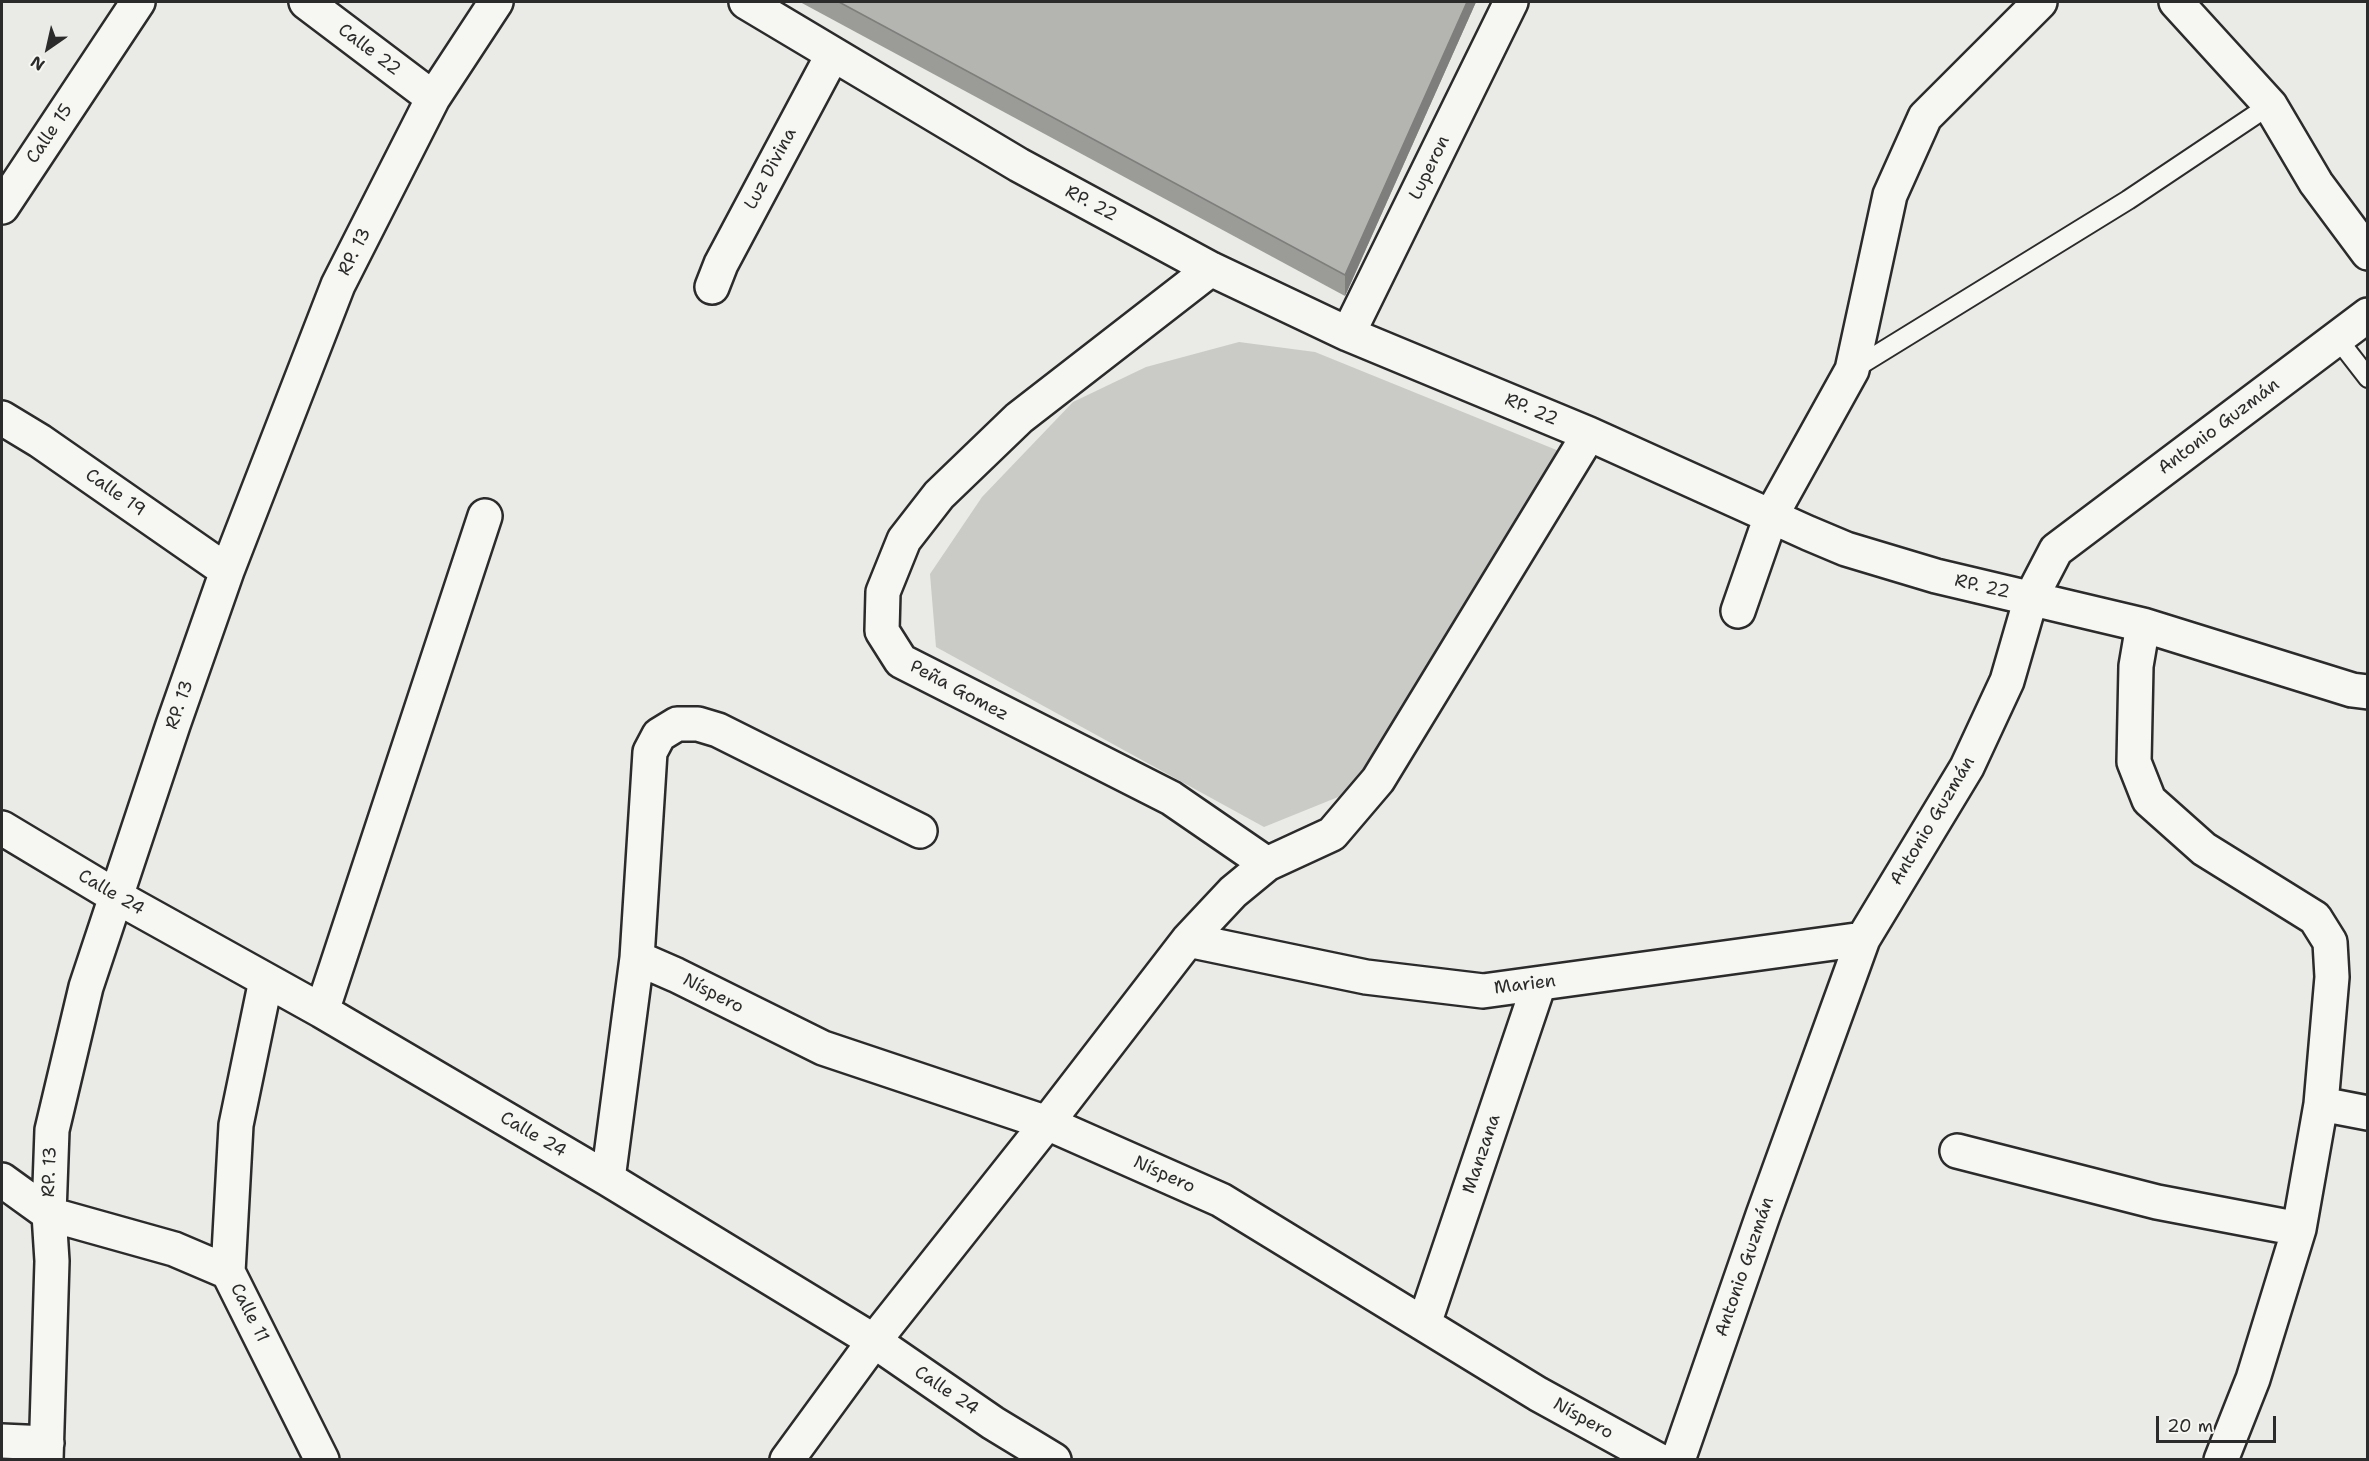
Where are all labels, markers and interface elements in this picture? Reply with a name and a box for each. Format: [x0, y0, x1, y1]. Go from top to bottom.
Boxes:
north arrow [18, 18, 78, 78]
street label: Calle 22 [333, 19, 405, 81]
text: N [27, 51, 49, 76]
street label: Calle 15 [22, 100, 78, 168]
street label: Luz Divina [740, 124, 802, 214]
street label: Luperon [1405, 132, 1455, 204]
street label: RP. 22 [1061, 181, 1121, 227]
street label: RP. 13 [334, 224, 376, 280]
street label: Antonio Guzmán [2154, 374, 2284, 480]
street label: RP. 22 [1501, 389, 1561, 431]
street label: Calle 19 [81, 465, 149, 521]
street label: RP. 22 [1952, 570, 2012, 604]
street label: Peña Gomez [906, 656, 1012, 726]
street label: RP. 13 [162, 677, 198, 733]
street label: Antonio Guzmán [1886, 753, 1980, 889]
street label: Calle 24 [74, 865, 148, 921]
street label: Níspero [679, 970, 747, 1018]
street label: Marien [1493, 971, 1557, 999]
street label: Calle 24 [496, 1107, 570, 1163]
street label: Manzana [1458, 1111, 1506, 1197]
street label: RP. 13 [38, 1146, 62, 1198]
street label: Níspero [1130, 1152, 1198, 1198]
street label: Antonio Guzmán [1711, 1194, 1779, 1340]
street label: Calle 11 [225, 1280, 273, 1346]
street label: Calle 24 [910, 1362, 982, 1420]
street label: Níspero [1549, 1394, 1617, 1444]
scale bar [2159, 1404, 2279, 1442]
text: 20 m [2167, 1414, 2213, 1438]

